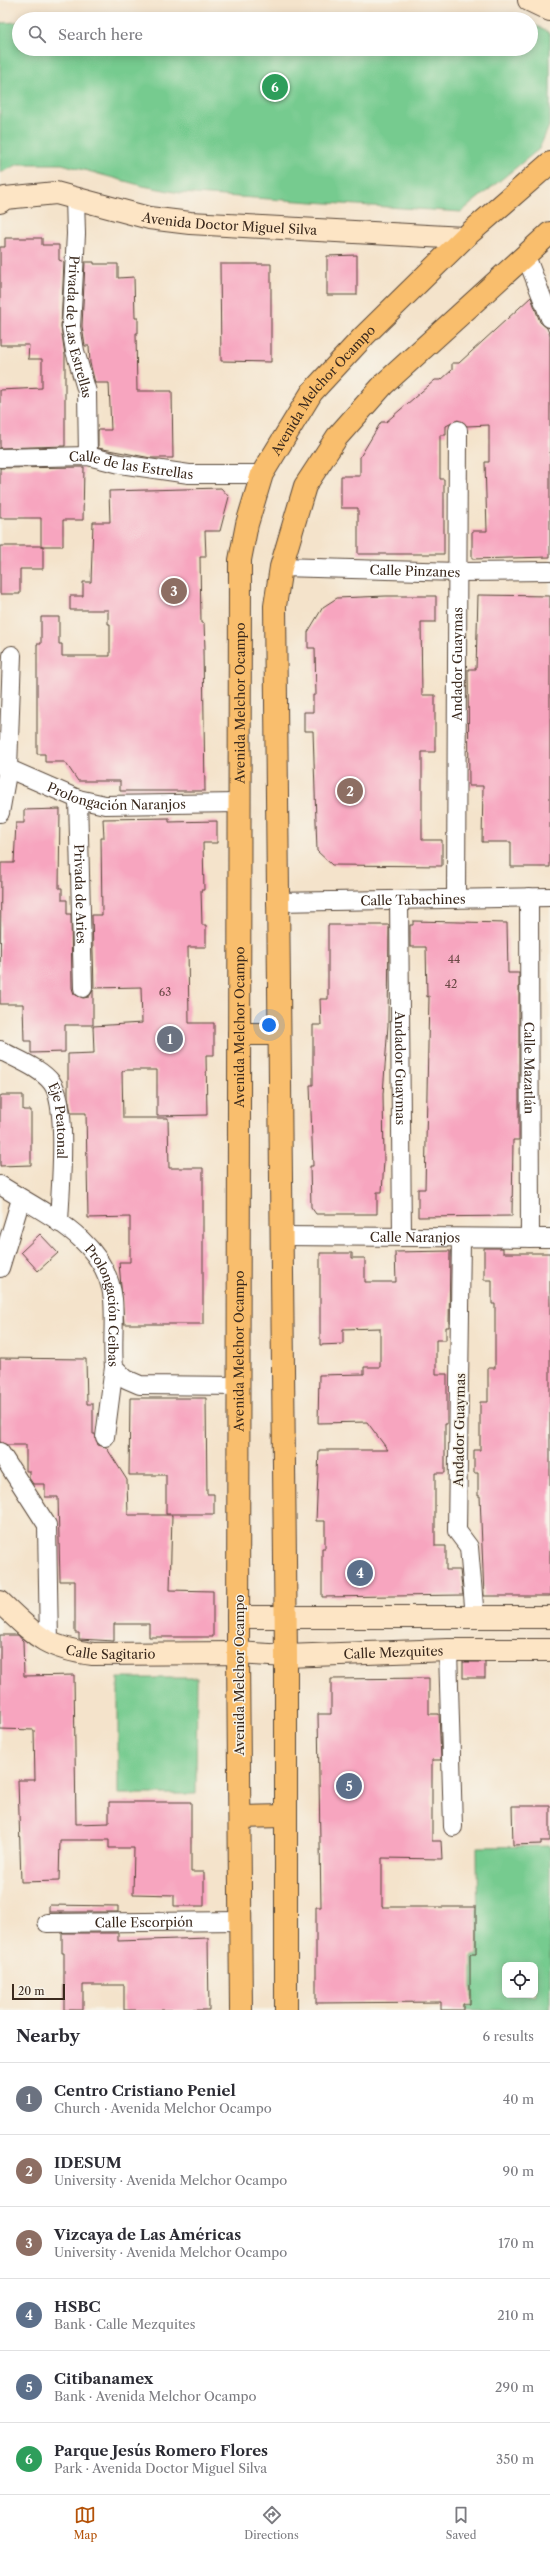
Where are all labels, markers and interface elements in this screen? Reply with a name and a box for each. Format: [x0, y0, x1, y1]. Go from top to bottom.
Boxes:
search box [12, 12, 538, 56]
icon: search [26, 23, 48, 45]
text: Search here [58, 25, 143, 44]
pin: 6 [262, 72, 288, 102]
street label: Avenida Doctor Miguel Silva [140, 208, 318, 238]
street label: Privada de Las Estrellas [63, 255, 95, 399]
street label: Avenida Melchor Ocampo [267, 322, 378, 459]
street label: Calle de las Estrellas [69, 448, 194, 482]
street label: Calle Pinzanes [369, 562, 461, 580]
pin: 3 [161, 576, 187, 606]
street label: Andador Guaymas [449, 607, 465, 722]
street label: Avenida Melchor Ocampo [232, 622, 248, 785]
pin: 2 [337, 776, 363, 806]
street label: Prolongación Naranjos [45, 779, 186, 813]
street label: Privada de Aries [71, 844, 90, 944]
street label: Calle Tabachines [360, 891, 466, 908]
street label: Avenida Melchor Ocampo [231, 946, 247, 1109]
house number: 44 [448, 952, 460, 966]
house number: 42 [445, 977, 457, 991]
house number: 63 [159, 985, 171, 999]
street label: Andador Guaymas [392, 1010, 409, 1125]
your location [259, 1015, 279, 1035]
street label: Calle Mazatlán [521, 1022, 538, 1114]
pin: 1 [157, 1024, 183, 1054]
street label: Eje Peatonal [45, 1080, 70, 1159]
street label: Calle Naranjos [370, 1229, 461, 1245]
street label: Prolongación Ceibas [82, 1241, 122, 1368]
street label: Avenida Melchor Ocampo [230, 1270, 247, 1433]
street label: Andador Guaymas [450, 1373, 468, 1488]
pin: 4 [347, 1558, 373, 1588]
street label: Avenida Melchor Ocampo [231, 1594, 247, 1757]
street label: Calle Sagitario [64, 1641, 155, 1662]
street label: Calle Mezquites [343, 1642, 444, 1662]
pin: 5 [336, 1771, 362, 1801]
street label: Calle Escorpión [95, 1913, 193, 1931]
map controls [502, 1962, 538, 1998]
button: locate [502, 1962, 538, 1998]
scale bar [12, 1982, 65, 2001]
text: 20 m [18, 1984, 44, 1998]
text: Nearby [16, 2026, 80, 2046]
text: 6 results [483, 2028, 534, 2044]
text: Centro Cristiano Peniel [54, 2081, 236, 2100]
text: 1 [26, 2091, 32, 2107]
text: 40 m [503, 2091, 534, 2107]
text: Church · Avenida Melchor Ocampo [54, 2100, 272, 2116]
text: IDESUM [54, 2153, 122, 2172]
text: 2 [25, 2163, 33, 2179]
text: 90 m [503, 2163, 534, 2179]
text: University · Avenida Melchor Ocampo [54, 2172, 287, 2188]
text: Vizcaya de Las Américas [54, 2225, 241, 2244]
text: 3 [25, 2235, 33, 2251]
text: 170 m [498, 2235, 534, 2251]
text: University · Avenida Melchor Ocampo [54, 2244, 287, 2260]
text: HSBC [54, 2297, 101, 2316]
text: 4 [25, 2307, 33, 2323]
text: 210 m [497, 2307, 534, 2323]
text: Bank · Calle Mezquites [54, 2316, 195, 2332]
text: Citibanamex [54, 2369, 153, 2388]
text: 5 [25, 2379, 33, 2395]
text: 290 m [495, 2379, 534, 2395]
text: Bank · Avenida Melchor Ocampo [54, 2388, 257, 2404]
text: Parque Jesús Romero Flores [54, 2441, 268, 2460]
text: 6 [25, 2451, 33, 2467]
text: 350 m [496, 2451, 534, 2467]
text: Park · Avenida Doctor Miguel Silva [54, 2460, 267, 2476]
tab: Map [74, 2504, 97, 2542]
tab: Directions [244, 2504, 299, 2542]
tab: Saved [446, 2504, 476, 2542]

